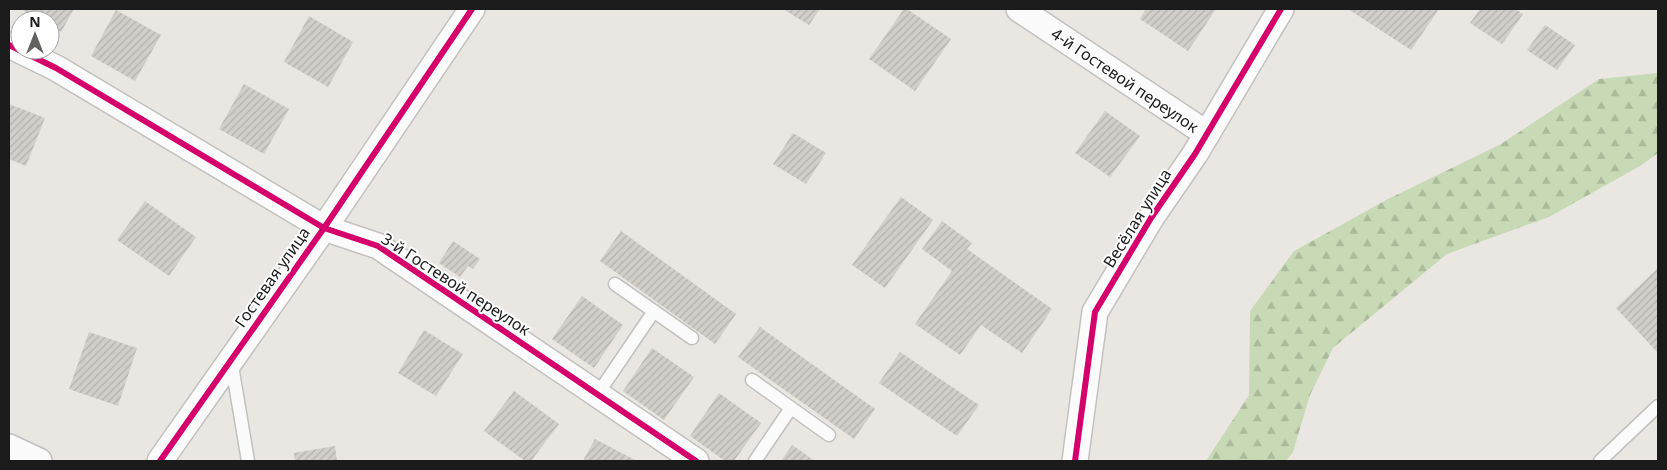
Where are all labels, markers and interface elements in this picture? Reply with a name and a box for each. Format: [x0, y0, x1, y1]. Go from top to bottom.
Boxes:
north arrow [10, 10, 60, 60]
text: N [29, 12, 41, 31]
street label: 4-й Гостевой переулок [1047, 22, 1203, 138]
street label: Весёлая улица [1098, 164, 1176, 272]
street label: Гостевая улица [229, 222, 315, 332]
street label: 3-й Гостевой переулок [377, 228, 535, 341]

